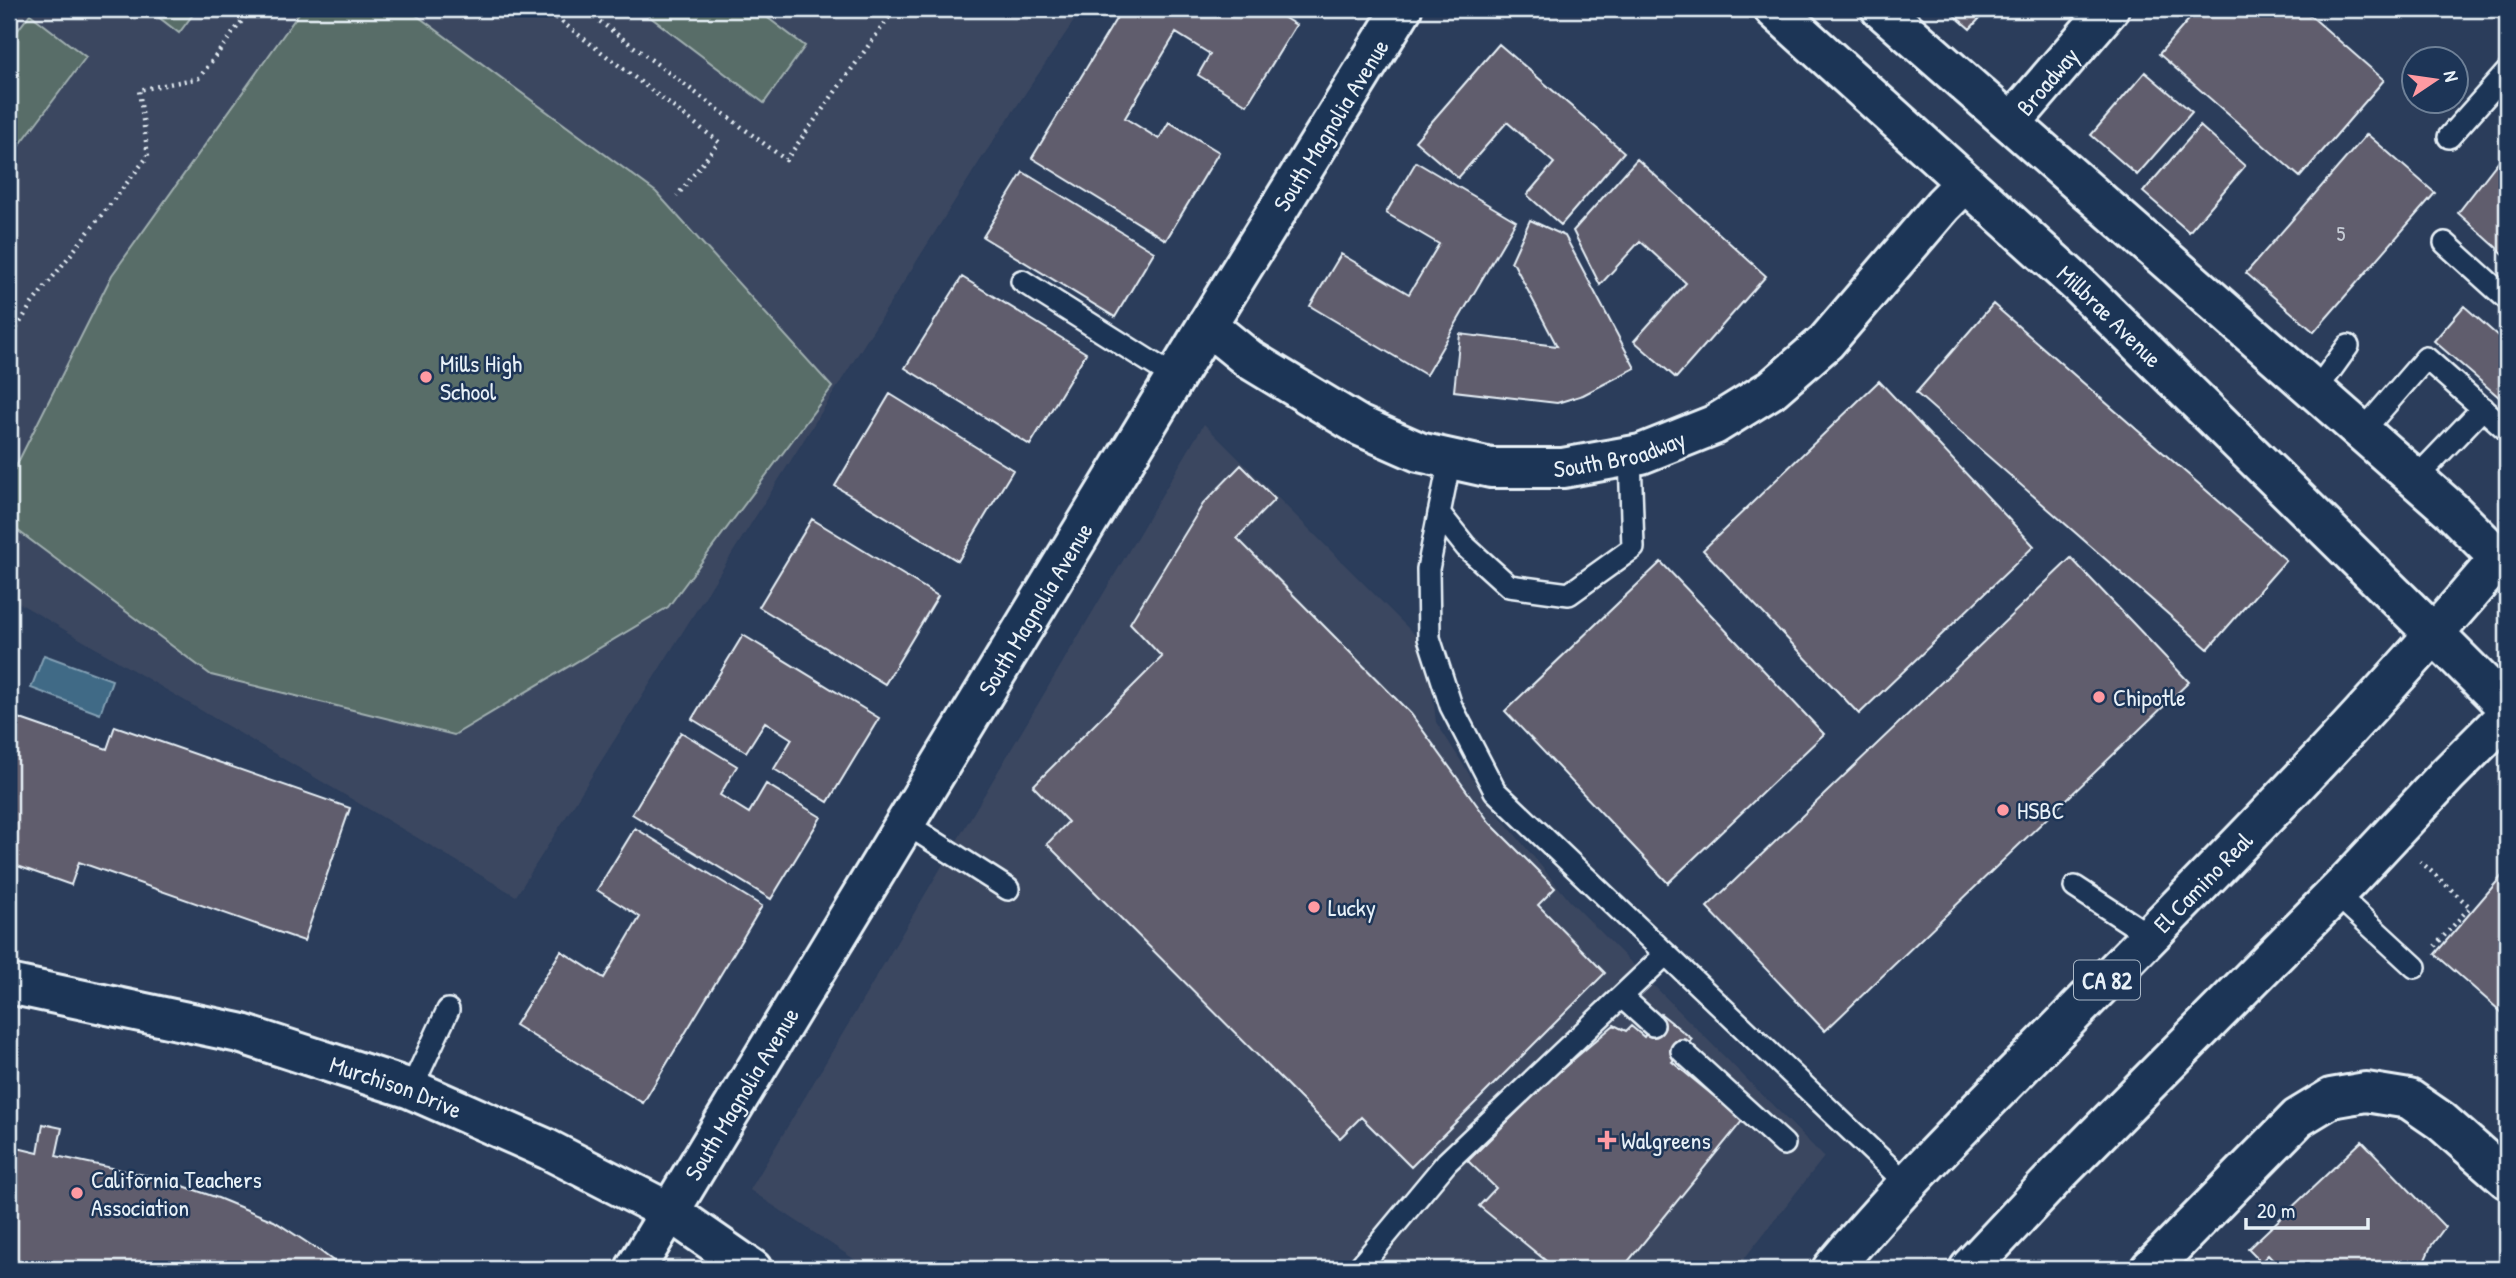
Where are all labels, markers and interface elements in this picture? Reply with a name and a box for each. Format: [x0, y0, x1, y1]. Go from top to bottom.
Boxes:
street label: South Magnolia Avenue [1265, 32, 1396, 217]
street label: Broadway [2009, 40, 2086, 122]
north arrow [2400, 46, 2470, 116]
text: N [2438, 68, 2465, 84]
house number: 5 [2337, 219, 2346, 248]
street label: Millbrae Avenue [2051, 257, 2170, 375]
place label: Mills High School [440, 347, 522, 407]
marker: Mills High School [418, 369, 434, 385]
street label: South Broadway [1554, 422, 1690, 484]
street label: South Magnolia Avenue [970, 516, 1100, 701]
place label: Chipotle [2113, 681, 2186, 713]
marker: Chipotle [2091, 689, 2107, 705]
place label: HSBC [2017, 794, 2065, 826]
marker: HSBC [1995, 802, 2011, 818]
street label: El Camino Real [2146, 824, 2260, 939]
place label: Lucky [1328, 891, 1376, 923]
marker: Lucky [1306, 899, 1322, 915]
road number: CA 82 [2074, 960, 2140, 1000]
street label: South Magnolia Avenue [677, 1001, 806, 1186]
street label: Murchison Drive [326, 1048, 467, 1126]
place label: Walgreens [1621, 1124, 1711, 1156]
marker: Walgreens [1599, 1132, 1615, 1148]
place label: California Teachers Association [91, 1163, 262, 1223]
marker: California Teachers Association [69, 1185, 85, 1201]
scale bar [2246, 1187, 2369, 1231]
text: 20 m [2257, 1196, 2295, 1225]

